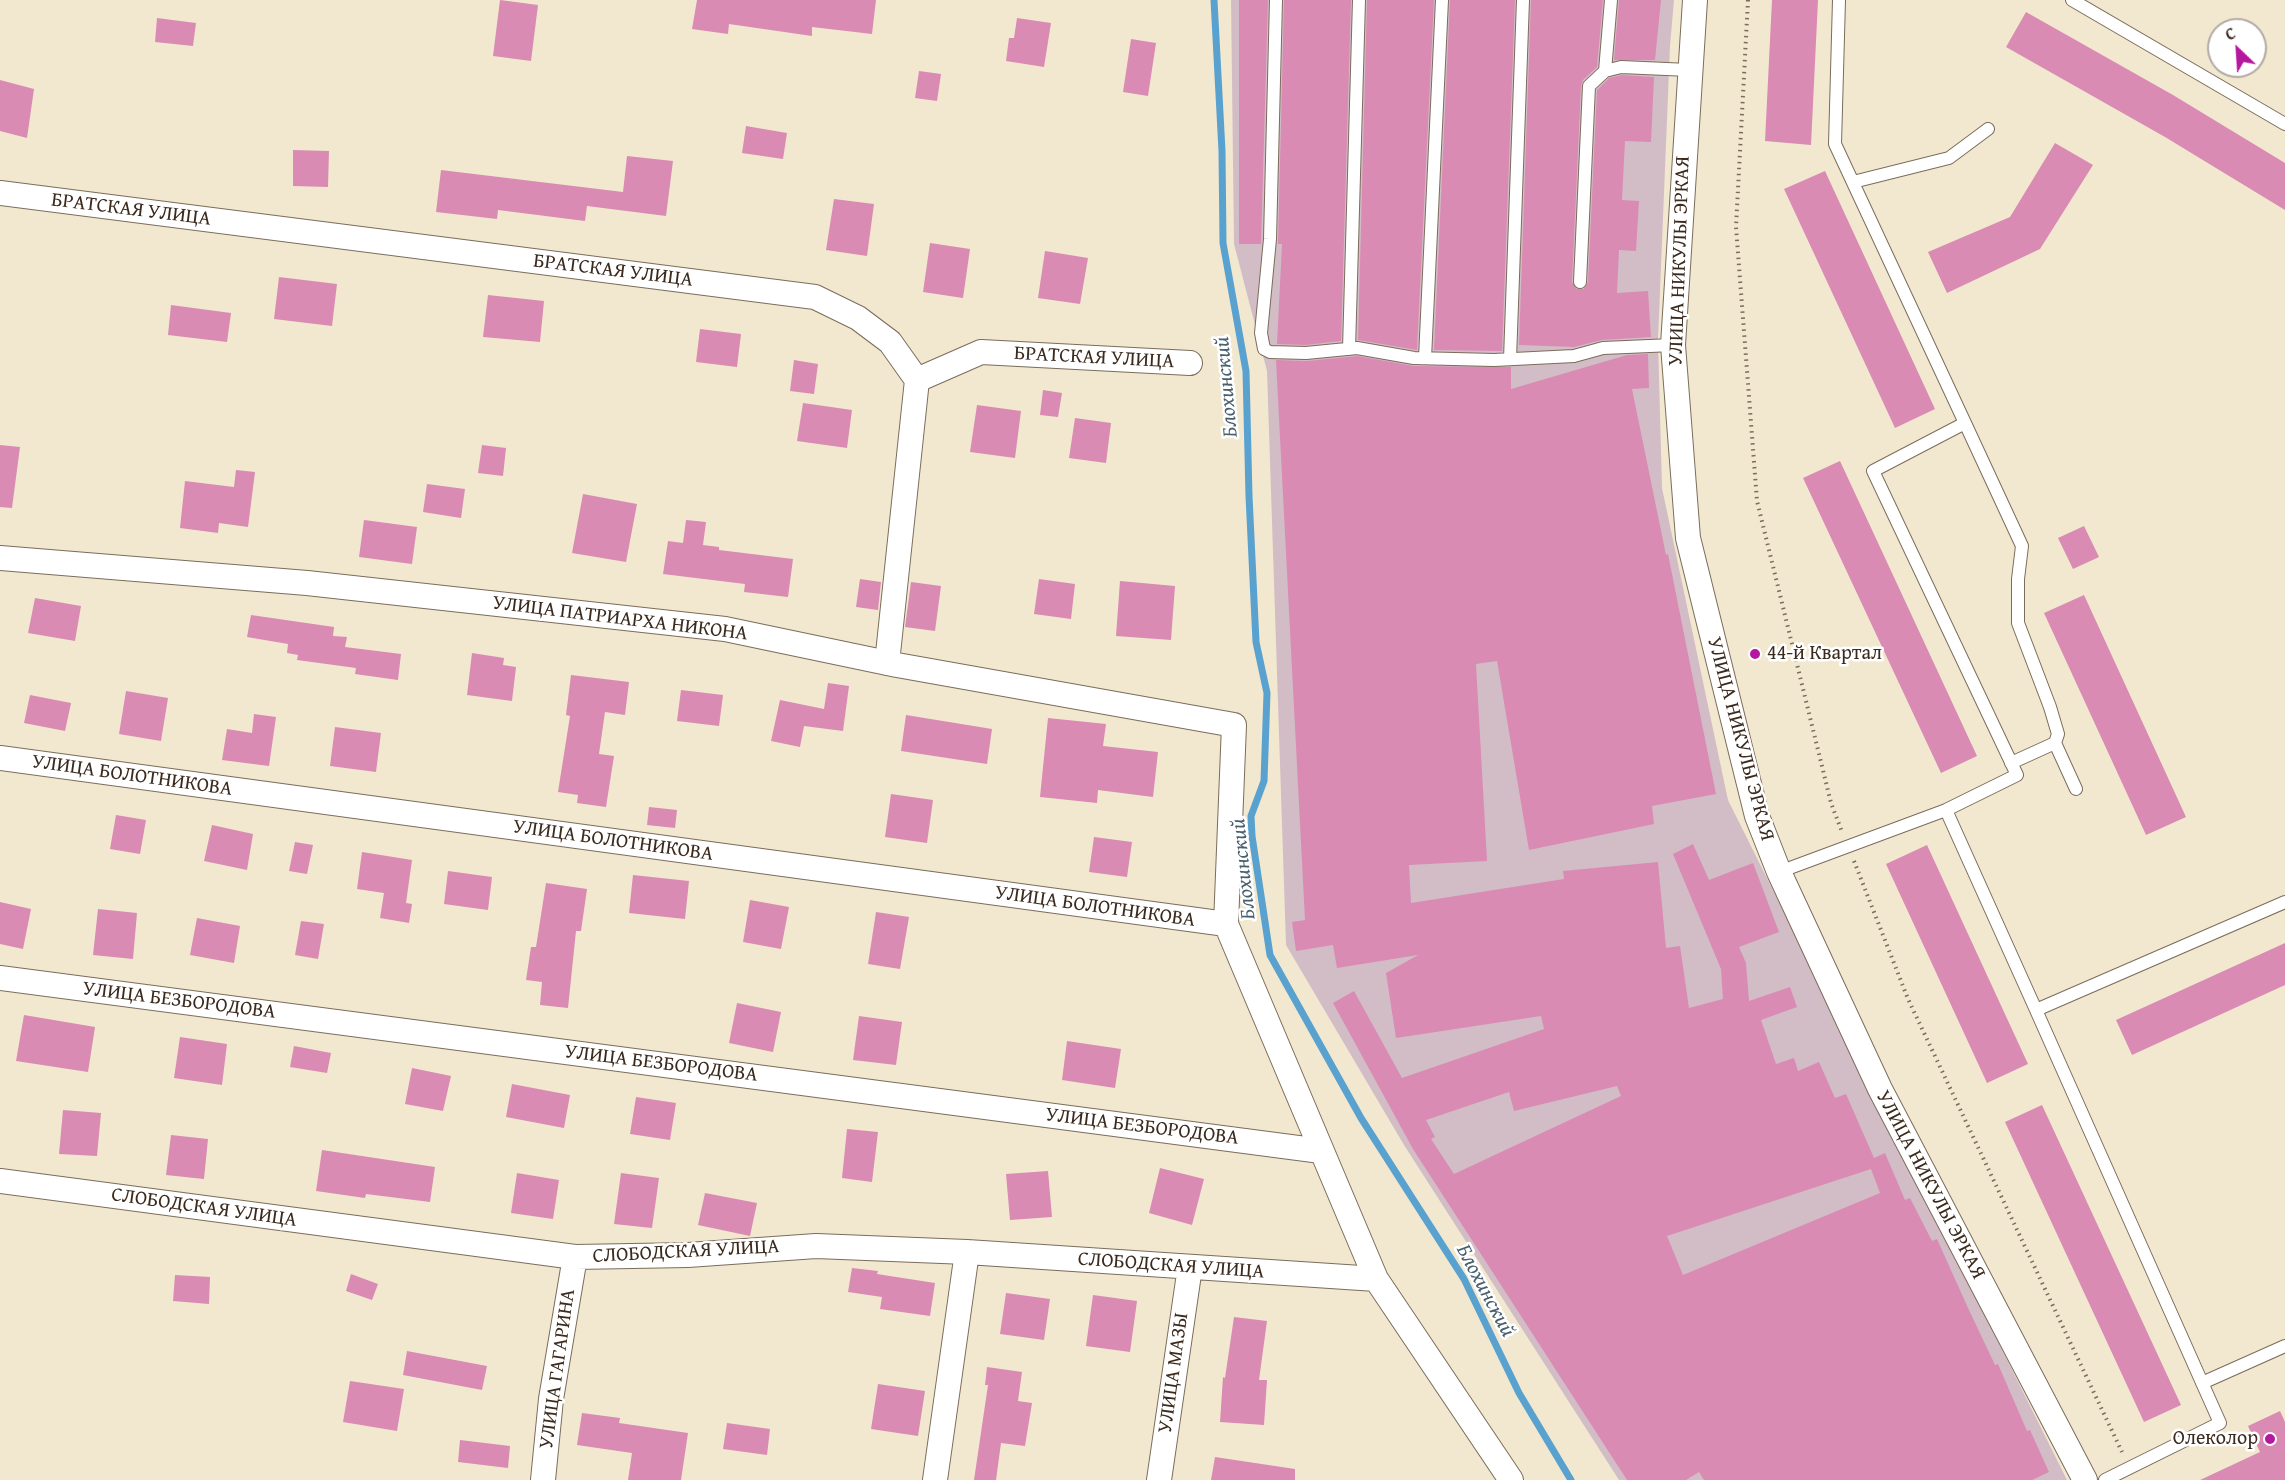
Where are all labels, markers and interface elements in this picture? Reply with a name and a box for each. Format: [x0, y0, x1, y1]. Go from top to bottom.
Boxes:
north arrow [2207, 18, 2267, 78]
text: С [2221, 21, 2239, 46]
street label: УЛИЦА НИКУЛЫ ЭРКАЯ [1664, 156, 1696, 366]
street label: БРАТСКАЯ УЛИЦА [50, 188, 212, 232]
street label: БРАТСКАЯ УЛИЦА [532, 249, 694, 293]
water label: Блохинский [1210, 335, 1244, 439]
street label: БРАТСКАЯ УЛИЦА [1013, 342, 1175, 374]
street label: УЛИЦА ПАТРИАРХА НИКОНА [491, 591, 749, 647]
street label: УЛИЦА НИКУЛЫ ЭРКАЯ [1701, 635, 1779, 843]
place label: 44-й Квартал [1767, 642, 1882, 666]
marker: 44-й Квартал [1748, 647, 1762, 661]
street label: УЛИЦА БОЛОТНИКОВА [30, 750, 234, 802]
street label: УЛИЦА БОЛОТНИКОВА [511, 815, 715, 867]
water label: Блохинский [1226, 817, 1262, 921]
street label: УЛИЦА БОЛОТНИКОВА [993, 881, 1197, 933]
street label: УЛИЦА БЕЗБОРОДОВА [81, 977, 277, 1025]
street label: УЛИЦА БЕЗБОРОДОВА [563, 1040, 759, 1088]
street label: УЛИЦА НИКУЛЫ ЭРКАЯ [1870, 1087, 1990, 1283]
street label: УЛИЦА БЕЗБОРОДОВА [1044, 1103, 1240, 1151]
street label: СЛОБОДСКАЯ УЛИЦА [110, 1183, 298, 1233]
street label: СЛОБОДСКАЯ УЛИЦА [592, 1235, 780, 1269]
water label: Блохинский [1450, 1240, 1520, 1342]
street label: СЛОБОДСКАЯ УЛИЦА [1077, 1248, 1265, 1284]
street label: УЛИЦА ГАГАРИНА [535, 1288, 581, 1450]
street label: УЛИЦА МАЗЫ [1154, 1311, 1194, 1435]
place label: Олеколор [2173, 1427, 2258, 1451]
marker: Олеколор [2263, 1432, 2277, 1446]

